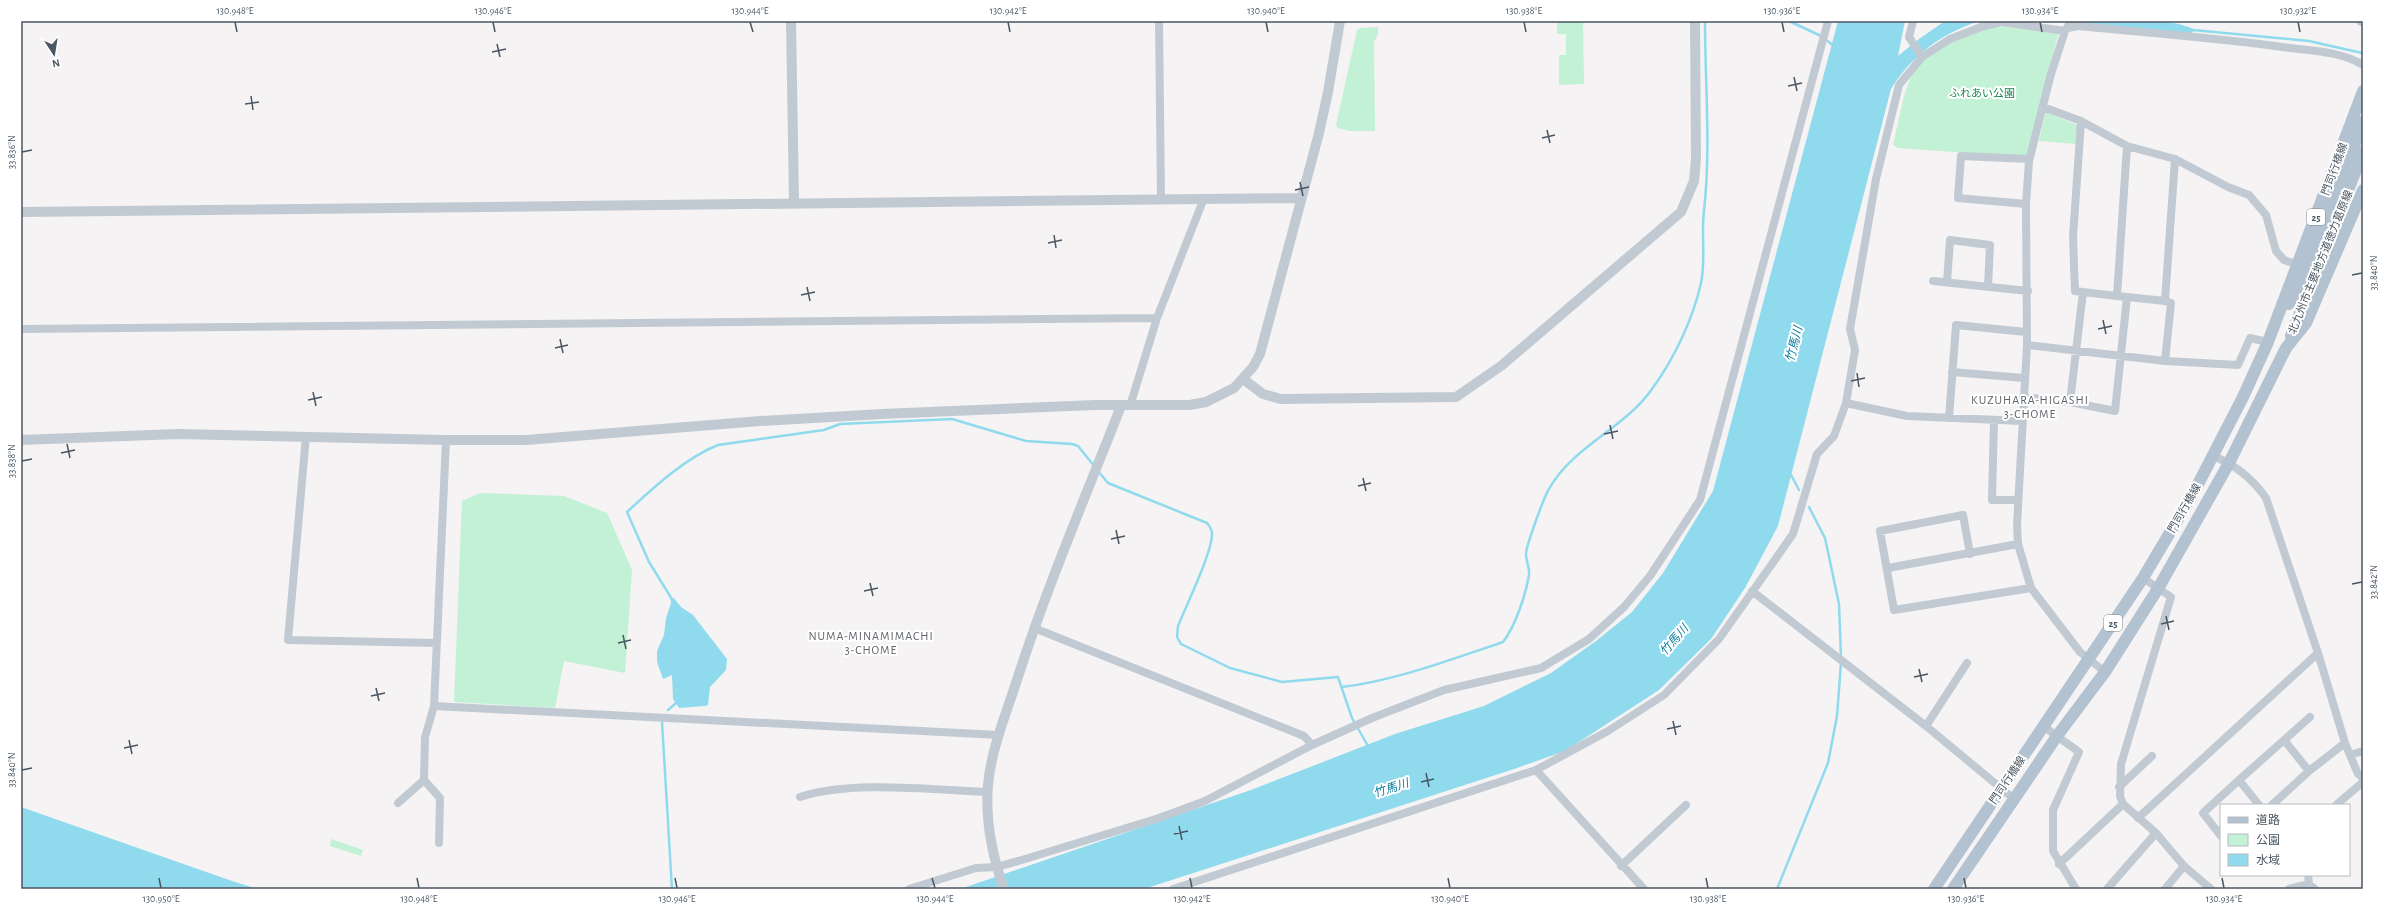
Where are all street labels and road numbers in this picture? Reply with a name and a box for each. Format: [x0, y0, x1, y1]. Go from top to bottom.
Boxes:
street label: 門司行橋線 [2319, 141, 2349, 197]
street label: 北九州市主要地方道徳力葛原線 [2286, 188, 2354, 336]
road number: 25 [2307, 209, 2325, 225]
street label: 門司行橋線 [2165, 481, 2203, 535]
road number: 25 [2104, 615, 2122, 631]
street label: 門司行橋線 [1987, 754, 2027, 806]

